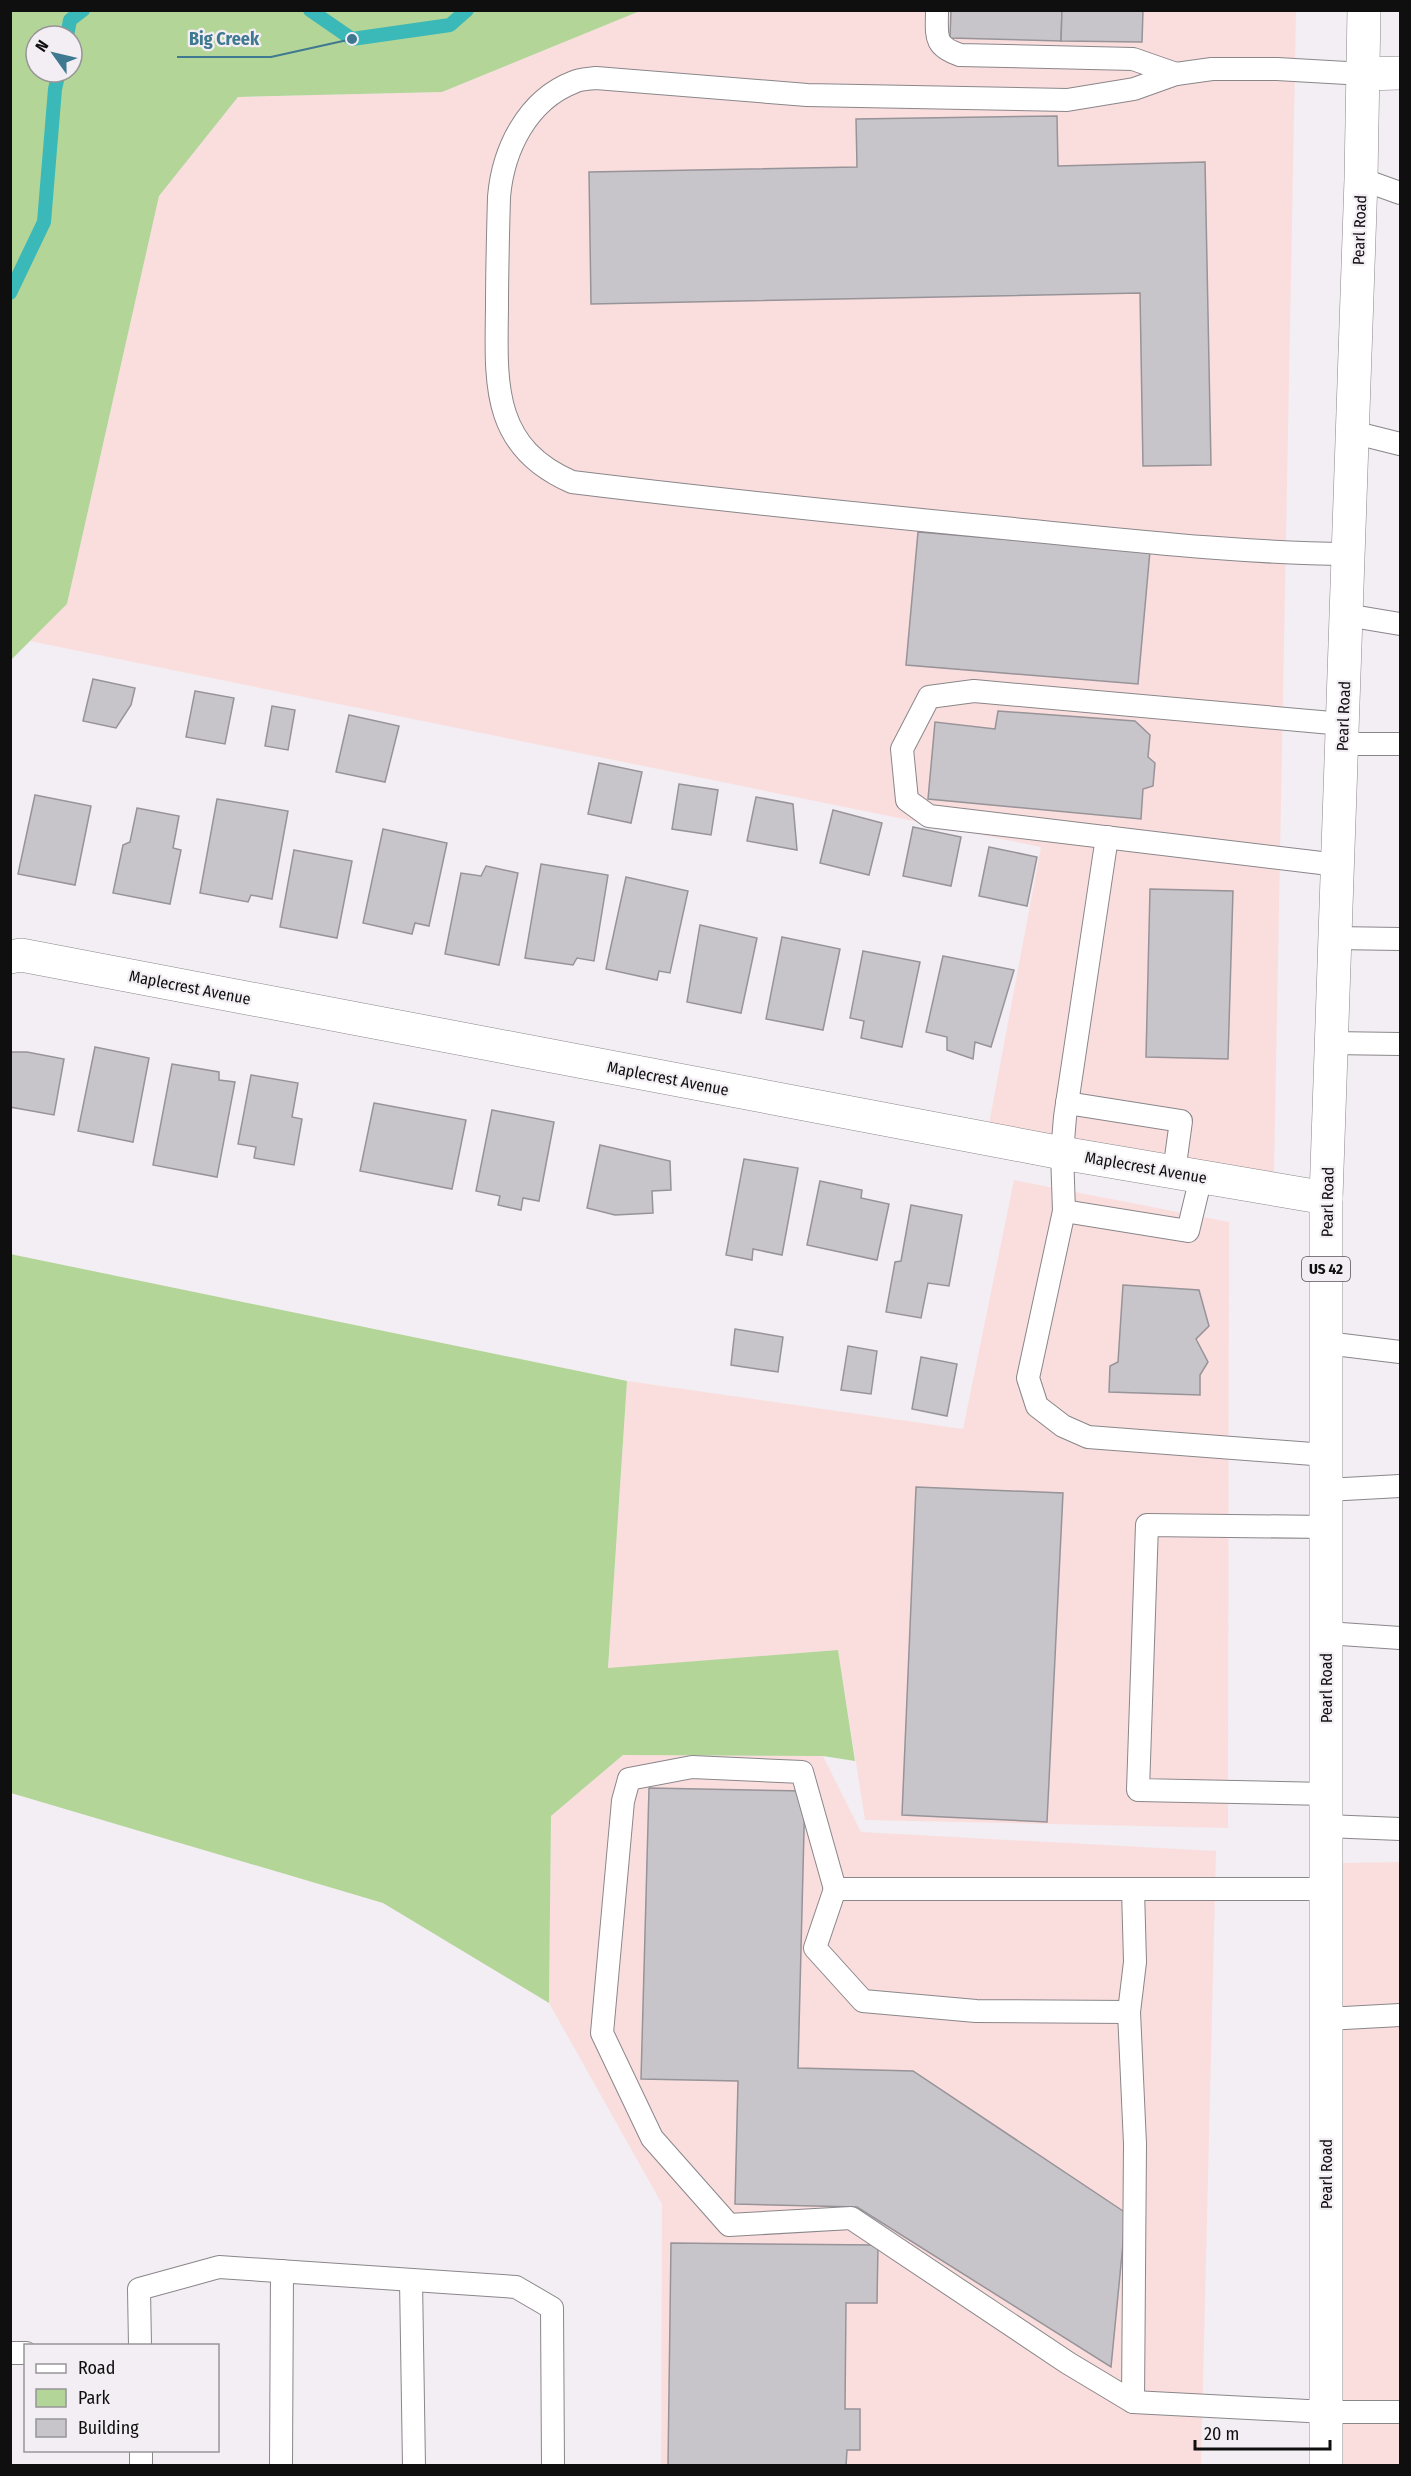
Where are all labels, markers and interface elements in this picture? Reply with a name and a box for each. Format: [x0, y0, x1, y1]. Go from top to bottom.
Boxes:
callout: Big Creek [177, 21, 271, 57]
north arrow [24, 24, 84, 84]
text: Big Creek [189, 28, 260, 50]
text: N [31, 37, 53, 55]
street label: Pearl Road [1349, 195, 1370, 265]
street label: Pearl Road [1333, 681, 1354, 751]
street label: Maplecrest Avenue [127, 966, 252, 1009]
street label: Maplecrest Avenue [605, 1057, 730, 1100]
street label: Maplecrest Avenue [1083, 1147, 1208, 1188]
street label: Pearl Road [1317, 1167, 1338, 1237]
road number: US 42 [1302, 1257, 1350, 1281]
street label: Pearl Road [1317, 1653, 1336, 1723]
street label: Pearl Road [1317, 2139, 1336, 2209]
legend [24, 2344, 219, 2452]
text: Road [78, 2357, 115, 2379]
text: Park [78, 2387, 111, 2409]
scale bar [1195, 2413, 1330, 2451]
text: Building [78, 2417, 139, 2439]
text: 20 m [1204, 2423, 1239, 2445]

